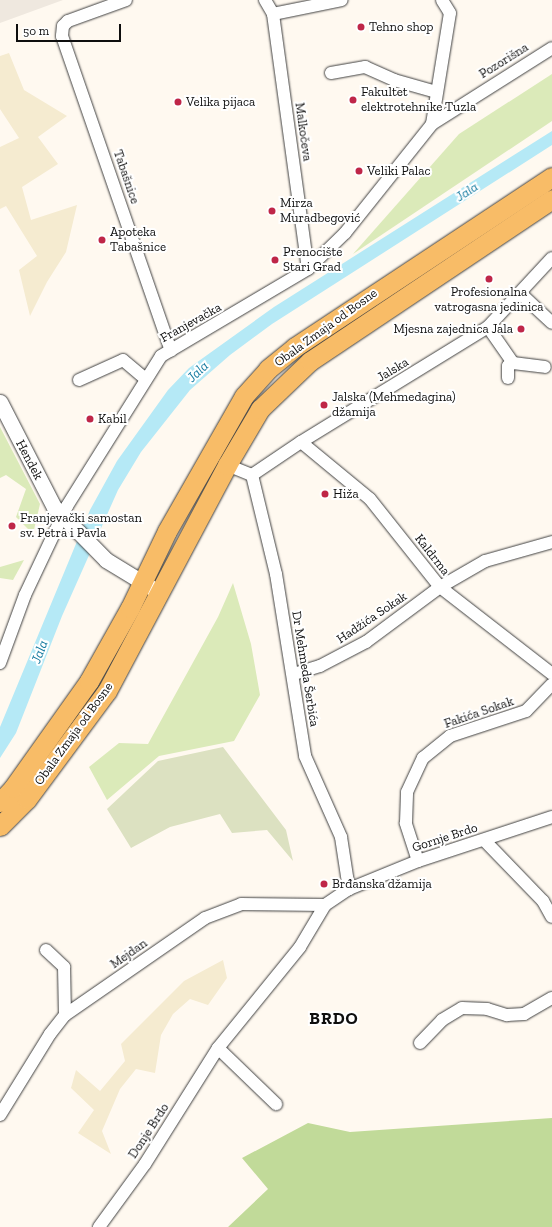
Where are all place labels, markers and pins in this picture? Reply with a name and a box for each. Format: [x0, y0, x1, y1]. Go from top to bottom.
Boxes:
place label: Tehno shop [369, 19, 433, 35]
marker: Tehno shop [356, 22, 366, 32]
place label: Fakultet elektrotehnike Tuzla [361, 85, 476, 116]
place label: Velika pijaca [186, 94, 255, 110]
marker: Fakultet elektrotehnike Tuzla [348, 95, 358, 105]
marker: Velika pijaca [173, 97, 183, 107]
place label: Veliki Palac [367, 163, 431, 179]
marker: Veliki Palac [354, 166, 364, 176]
place label: Mirza Muradbegović [280, 196, 360, 227]
marker: Mirza Muradbegović [267, 206, 277, 216]
place label: Apoteka Tabašnice [110, 225, 166, 256]
marker: Apoteka Tabašnice [97, 235, 107, 245]
place label: Prenocište Stari Grad [283, 245, 342, 276]
marker: Prenocište Stari Grad [270, 255, 280, 265]
marker: Profesionalna vatrogasna jedinica [484, 274, 494, 284]
place label: Profesionalna vatrogasna jedinica [434, 285, 544, 316]
place label: Mjesna zajednica Jala [393, 321, 513, 337]
marker: Mjesna zajednica Jala [516, 324, 526, 334]
place label: Jalska (Mehmedagina) džamija [332, 390, 455, 421]
marker: Jalska (Mehmedagina) džamija [319, 400, 329, 410]
place label: Kabil [98, 411, 127, 427]
marker: Kabil [85, 414, 95, 424]
place label: Hiža [333, 486, 359, 502]
marker: Hiža [320, 489, 330, 499]
place label: Franjevački samostan sv. Petra i Pavla [20, 511, 142, 542]
marker: Franjevački samostan sv. Petra i Pavla [7, 521, 17, 531]
place label: Brđanska džamija [332, 876, 432, 892]
marker: Brđanska džamija [319, 879, 329, 889]

